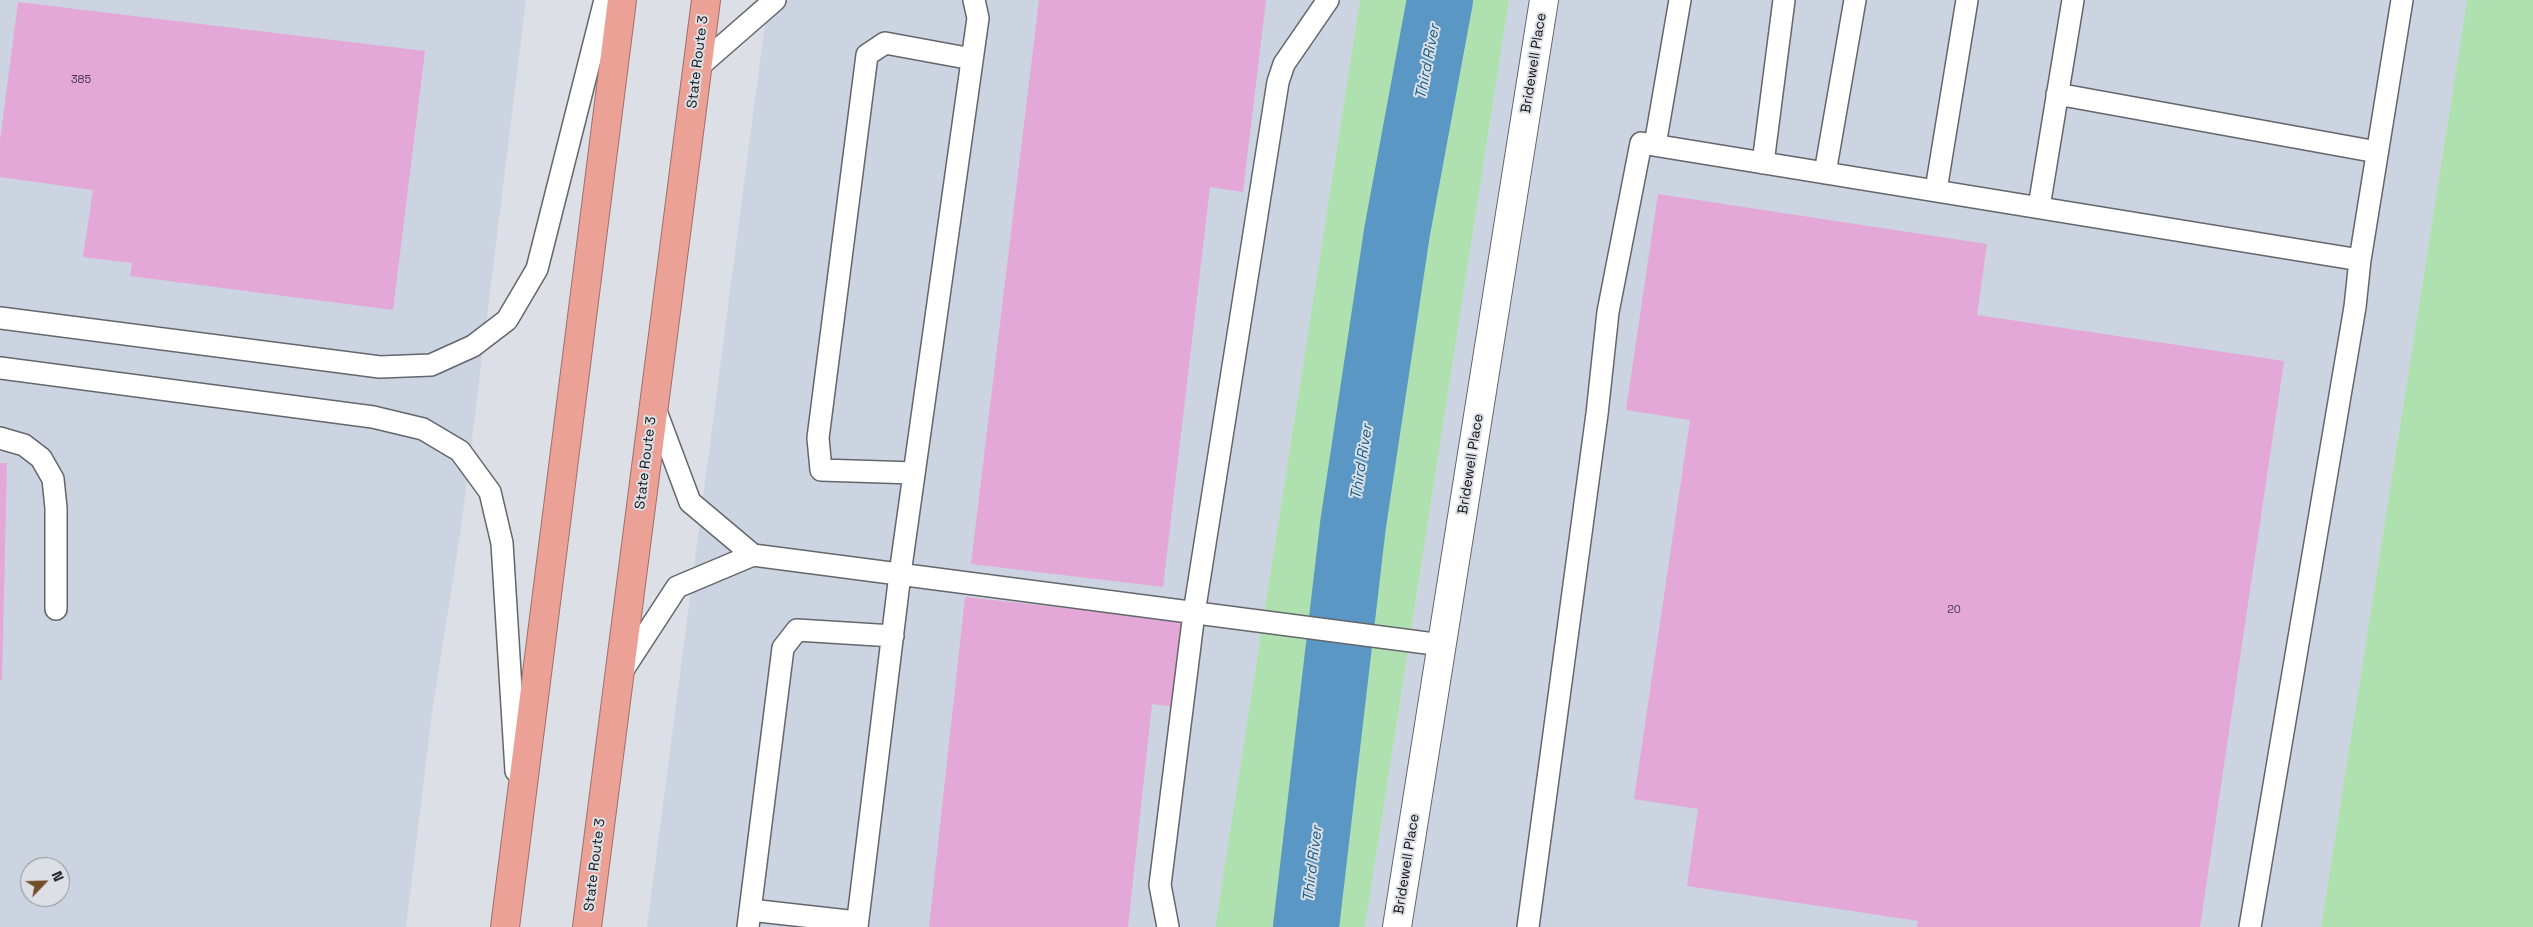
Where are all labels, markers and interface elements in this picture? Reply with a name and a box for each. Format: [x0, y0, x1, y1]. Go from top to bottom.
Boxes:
street label: Bridewell Place [1518, 12, 1550, 114]
street label: State Route 3 [684, 15, 712, 109]
water label: Third River [1412, 23, 1444, 101]
house number: 385 [71, 73, 91, 87]
street label: Bridewell Place [1455, 413, 1487, 515]
street label: State Route 3 [632, 416, 660, 510]
water label: Third River [1347, 423, 1377, 501]
house number: 20 [1947, 603, 1961, 617]
street label: Bridewell Place [1391, 813, 1423, 915]
street label: State Route 3 [581, 818, 609, 912]
water label: Third River [1299, 825, 1327, 903]
north arrow [20, 857, 70, 907]
text: N [48, 868, 68, 884]

